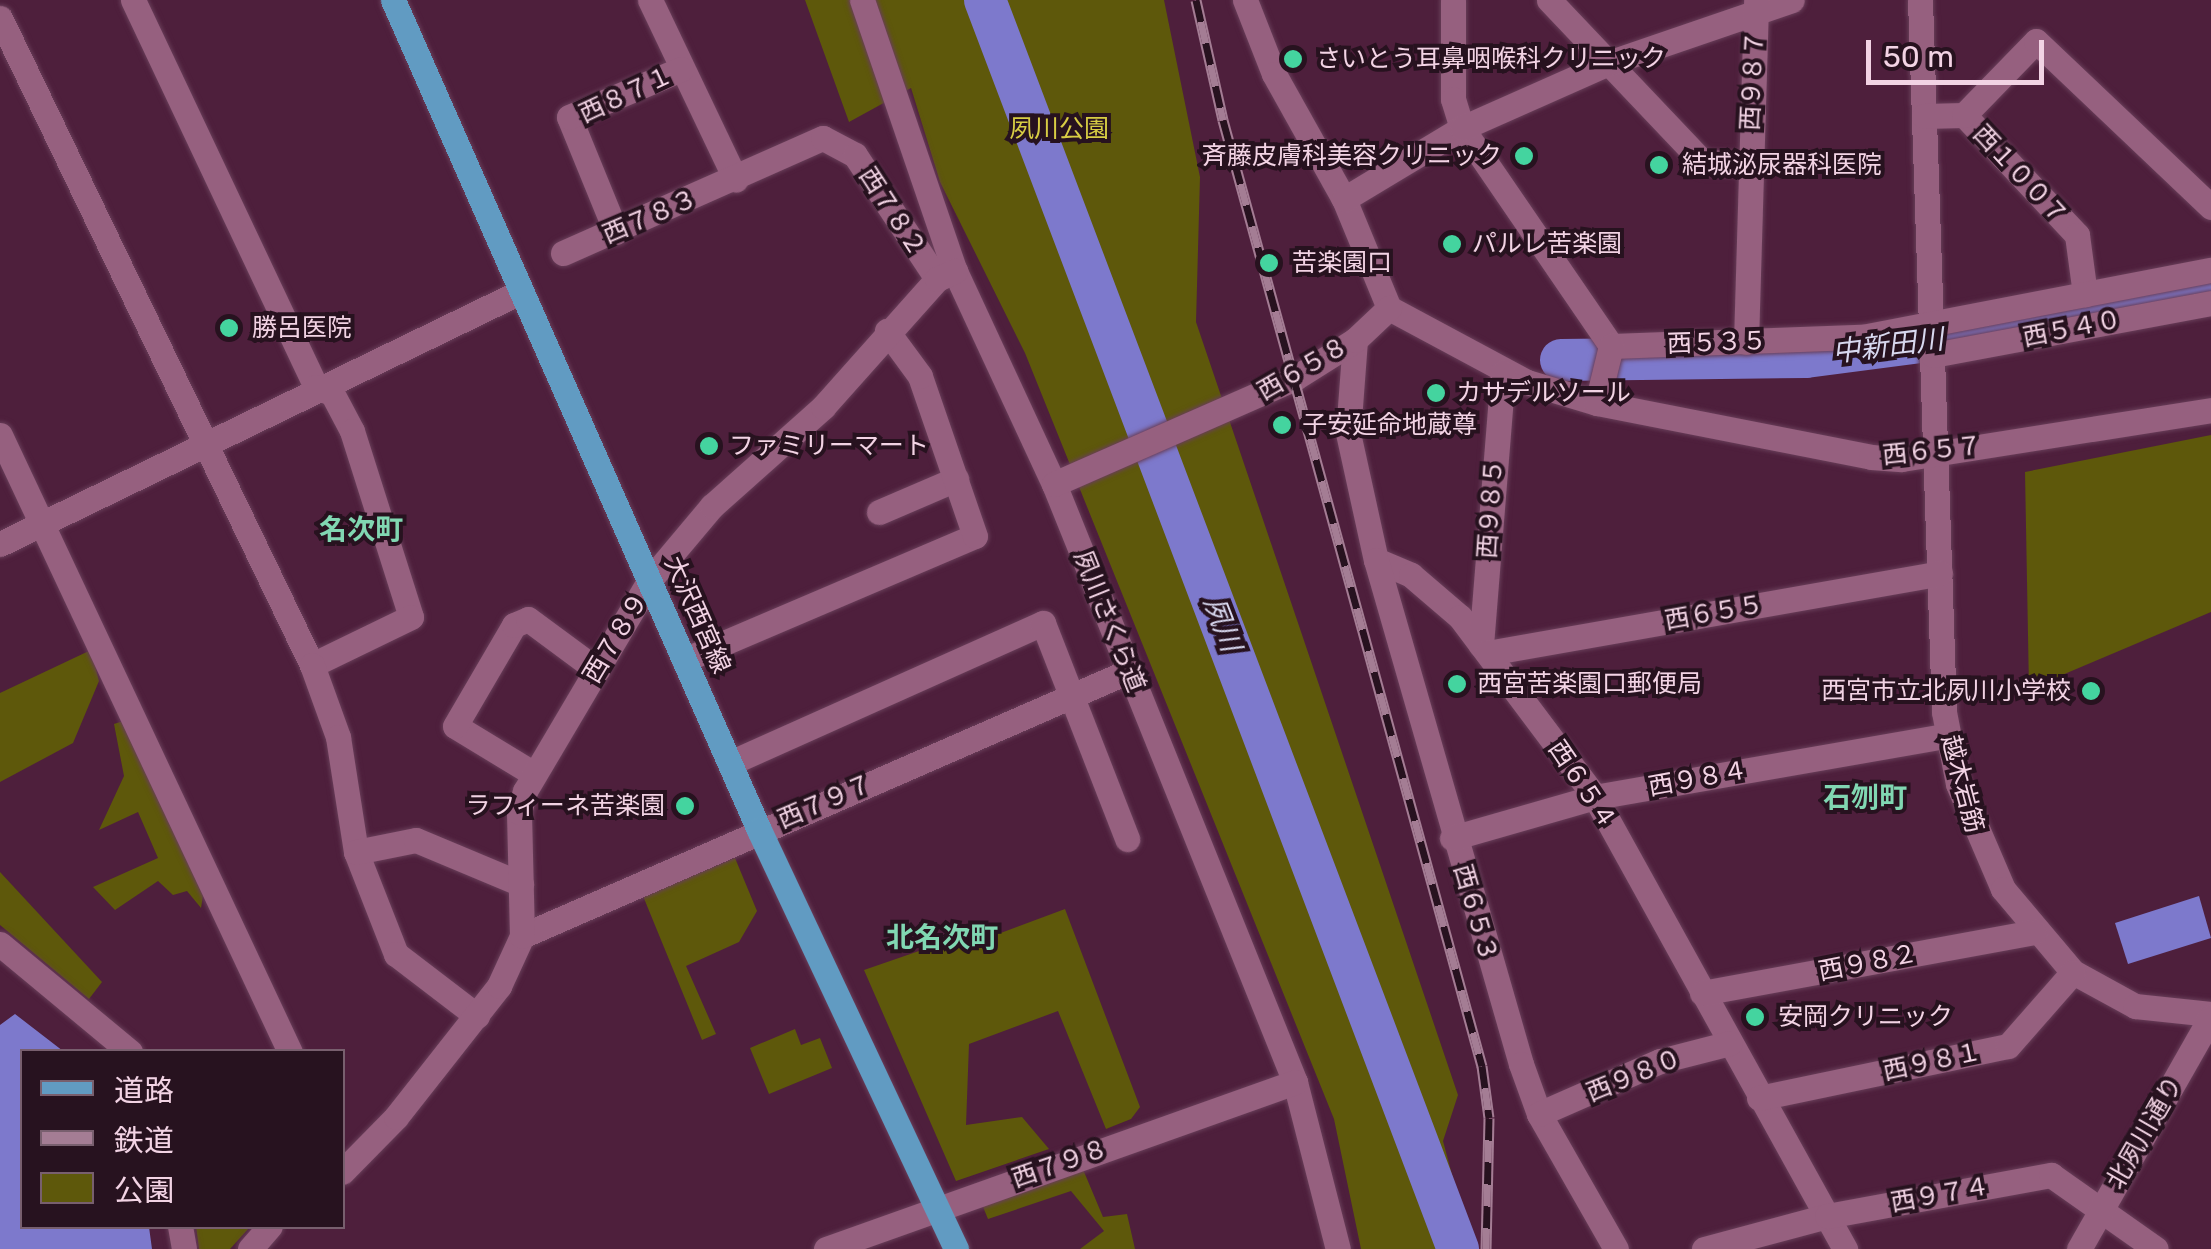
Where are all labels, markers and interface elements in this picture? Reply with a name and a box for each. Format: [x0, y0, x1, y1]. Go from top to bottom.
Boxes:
scale bar [1871, 20, 2048, 82]
street label: 西９８７ [1735, 30, 1771, 132]
text: 50 m [1883, 39, 1954, 75]
place label: さいとう耳鼻咽喉科クリニック [1316, 44, 1666, 74]
marker: さいとう耳鼻咽喉科クリニック [1280, 46, 1306, 72]
street label: 西８７１ [574, 60, 678, 130]
park label: 夙川公園 [1009, 114, 1109, 144]
street label: 西１００７ [1966, 119, 2074, 231]
place label: 斉藤皮膚科美容クリニック [1202, 141, 1502, 171]
marker: 斉藤皮膚科美容クリニック [1511, 143, 1537, 169]
place label: 結城泌尿器科医院 [1682, 150, 1882, 180]
marker: 結城泌尿器科医院 [1646, 152, 1672, 178]
street label: 西７８２ [852, 162, 932, 262]
street label: 西７８３ [598, 184, 702, 250]
place label: パルレ苦楽園 [1472, 229, 1622, 259]
marker: パルレ苦楽園 [1441, 233, 1463, 255]
place label: 苦楽園口 [1292, 248, 1392, 278]
marker: 苦楽園口 [1256, 250, 1282, 276]
street label: 西５４０ [2020, 305, 2124, 353]
place label: 勝呂医院 [252, 313, 352, 343]
marker: 勝呂医院 [216, 315, 242, 341]
water label: 中新田川 [1830, 323, 1946, 369]
street label: 西５３５ [1667, 326, 1767, 360]
street label: 西６５８ [1252, 331, 1354, 407]
place label: カサデルソール [1456, 378, 1631, 408]
marker: カサデルソール [1425, 382, 1447, 404]
place label: 子安延命地蔵尊 [1302, 410, 1477, 440]
marker: 子安延命地蔵尊 [1271, 414, 1293, 436]
place label: ファミリーマート [729, 431, 929, 461]
street label: 西６５７ [1881, 431, 1983, 471]
marker: ファミリーマート [698, 435, 720, 457]
street label: 西９８５ [1473, 458, 1509, 560]
district label: 名次町 [319, 513, 403, 547]
street label: 夙川さくら道 [1067, 546, 1151, 696]
street label: 大沢西宮線 [658, 552, 736, 678]
street label: 西７８９ [577, 587, 655, 689]
street label: 西６５５ [1662, 590, 1766, 636]
water label: 夙川 [1196, 592, 1248, 656]
place label: 西宮苦楽園口郵便局 [1477, 669, 1702, 699]
marker: 西宮苦楽園口郵便局 [1446, 673, 1468, 695]
place label: 西宮市立北夙川小学校 [1821, 676, 2071, 706]
marker: 西宮市立北夙川小学校 [2080, 680, 2102, 702]
street label: 越木岩筋 [1935, 732, 1989, 836]
street label: 西６５４ [1542, 735, 1622, 835]
street label: 西９８４ [1646, 756, 1750, 802]
street label: 西７９７ [773, 769, 877, 835]
district label: 石刎町 [1823, 781, 1907, 815]
place label: ラフィーネ苦楽園 [465, 791, 665, 821]
marker: ラフィーネ苦楽園 [674, 795, 696, 817]
street label: 西６５３ [1447, 861, 1503, 965]
district label: 北名次町 [886, 921, 998, 955]
street label: 西９８２ [1816, 939, 1920, 987]
place label: 安岡クリニック [1778, 1002, 1953, 1032]
marker: 安岡クリニック [1742, 1004, 1768, 1030]
street label: 西９８１ [1880, 1037, 1984, 1087]
street label: 西９８０ [1582, 1043, 1686, 1109]
legend [20, 1049, 345, 1229]
street label: 北夙川通り [2101, 1071, 2189, 1195]
text: 道路 [114, 1073, 174, 1109]
text: 鉄道 [114, 1123, 174, 1159]
street label: 西７９８ [1008, 1134, 1112, 1194]
street label: 西９７４ [1888, 1172, 1992, 1218]
text: 公園 [114, 1173, 174, 1209]

